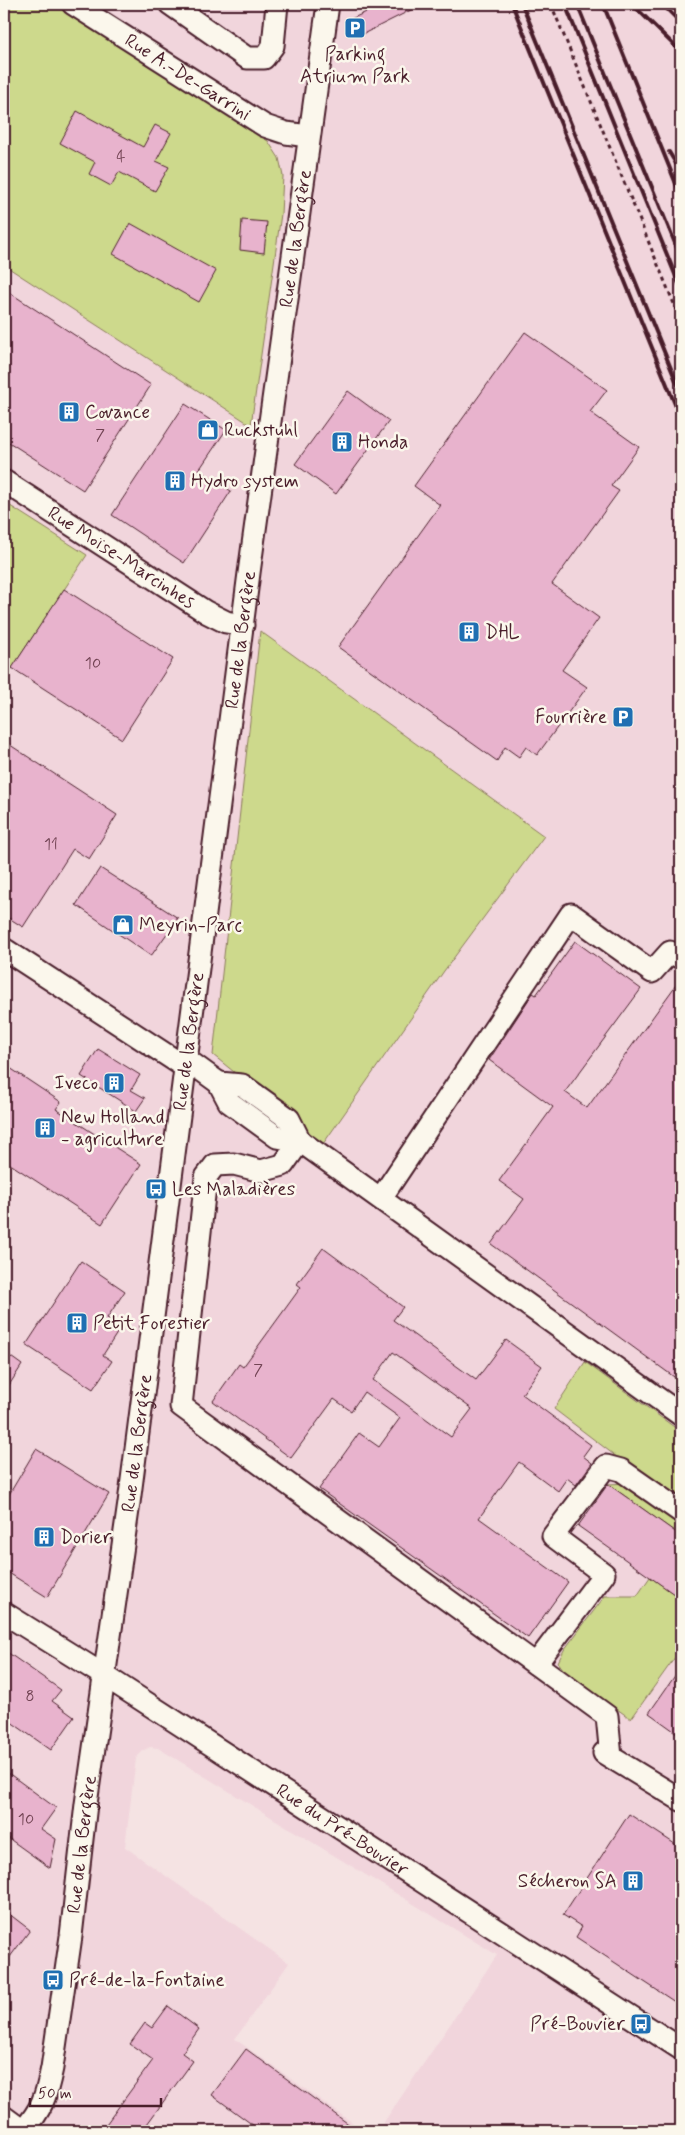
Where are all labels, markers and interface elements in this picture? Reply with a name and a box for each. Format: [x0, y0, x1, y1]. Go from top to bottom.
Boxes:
parking icon: Parking Atrium Park [343, 16, 367, 40]
street label: Rue A.-De-Garrini [120, 28, 256, 126]
place label: Parking Atrium Park [300, 42, 410, 89]
house number: 4 [116, 146, 126, 167]
street label: Rue de la Bergère [273, 168, 317, 309]
building icon: Covance [57, 400, 81, 424]
place label: Covance [85, 400, 150, 425]
shop icon: Ruckstuhl [196, 418, 220, 442]
place label: Ruckstuhl [224, 418, 298, 443]
house number: 7 [95, 425, 105, 446]
building icon: Honda [330, 430, 354, 454]
place label: Honda [358, 430, 408, 455]
building icon: Hydro system [163, 469, 187, 493]
place label: Hydro system [191, 469, 299, 494]
street label: Rue Moïse-Marcinhes [43, 500, 200, 614]
street label: Rue de la Bergère [219, 569, 262, 710]
building icon: DHL [457, 620, 481, 644]
place label: DHL [485, 620, 520, 645]
house number: 10 [85, 653, 101, 674]
place label: Fourrière [535, 705, 607, 730]
parking icon: Fourrière [611, 705, 635, 729]
house number: 11 [44, 834, 58, 855]
shop icon: Meyrin-Parc [111, 913, 135, 937]
place label: Meyrin-Parc [139, 913, 242, 938]
street label: Rue de la Bergère [167, 971, 210, 1112]
place label: Iveco [55, 1071, 98, 1096]
building icon: Iveco [102, 1071, 126, 1095]
place label: New Holland - agriculture [61, 1105, 164, 1153]
building icon: New Holland - agriculture [33, 1116, 57, 1140]
bus stop icon: Les Maladières [144, 1177, 168, 1201]
place label: Les Maladières [172, 1177, 295, 1202]
building icon: Petit Forestier [65, 1311, 89, 1335]
place label: Petit Forestier [93, 1311, 210, 1336]
house number: 7 [253, 1360, 263, 1381]
street label: Rue de la Bergère [115, 1373, 158, 1514]
building icon: Dorier [32, 1525, 56, 1549]
place label: Dorier [60, 1525, 111, 1550]
house number: 8 [25, 1686, 35, 1707]
street label: Rue de la Bergère [61, 1774, 102, 1915]
street label: Rue du Pré-Bouvier [271, 1778, 414, 1882]
house number: 10 [18, 1809, 34, 1830]
place label: Sécheron SA [518, 1869, 617, 1894]
building icon: Sécheron SA [621, 1869, 645, 1893]
bus stop icon: Pré-de-la-Fontaine [41, 1968, 65, 1992]
place label: Pré-de-la-Fontaine [69, 1968, 225, 1993]
place label: Pré-Bouvier [530, 2012, 625, 2037]
bus stop icon: Pré-Bouvier [629, 2012, 653, 2036]
scale bar [30, 2075, 161, 2107]
text: 50 m [38, 2084, 72, 2104]

